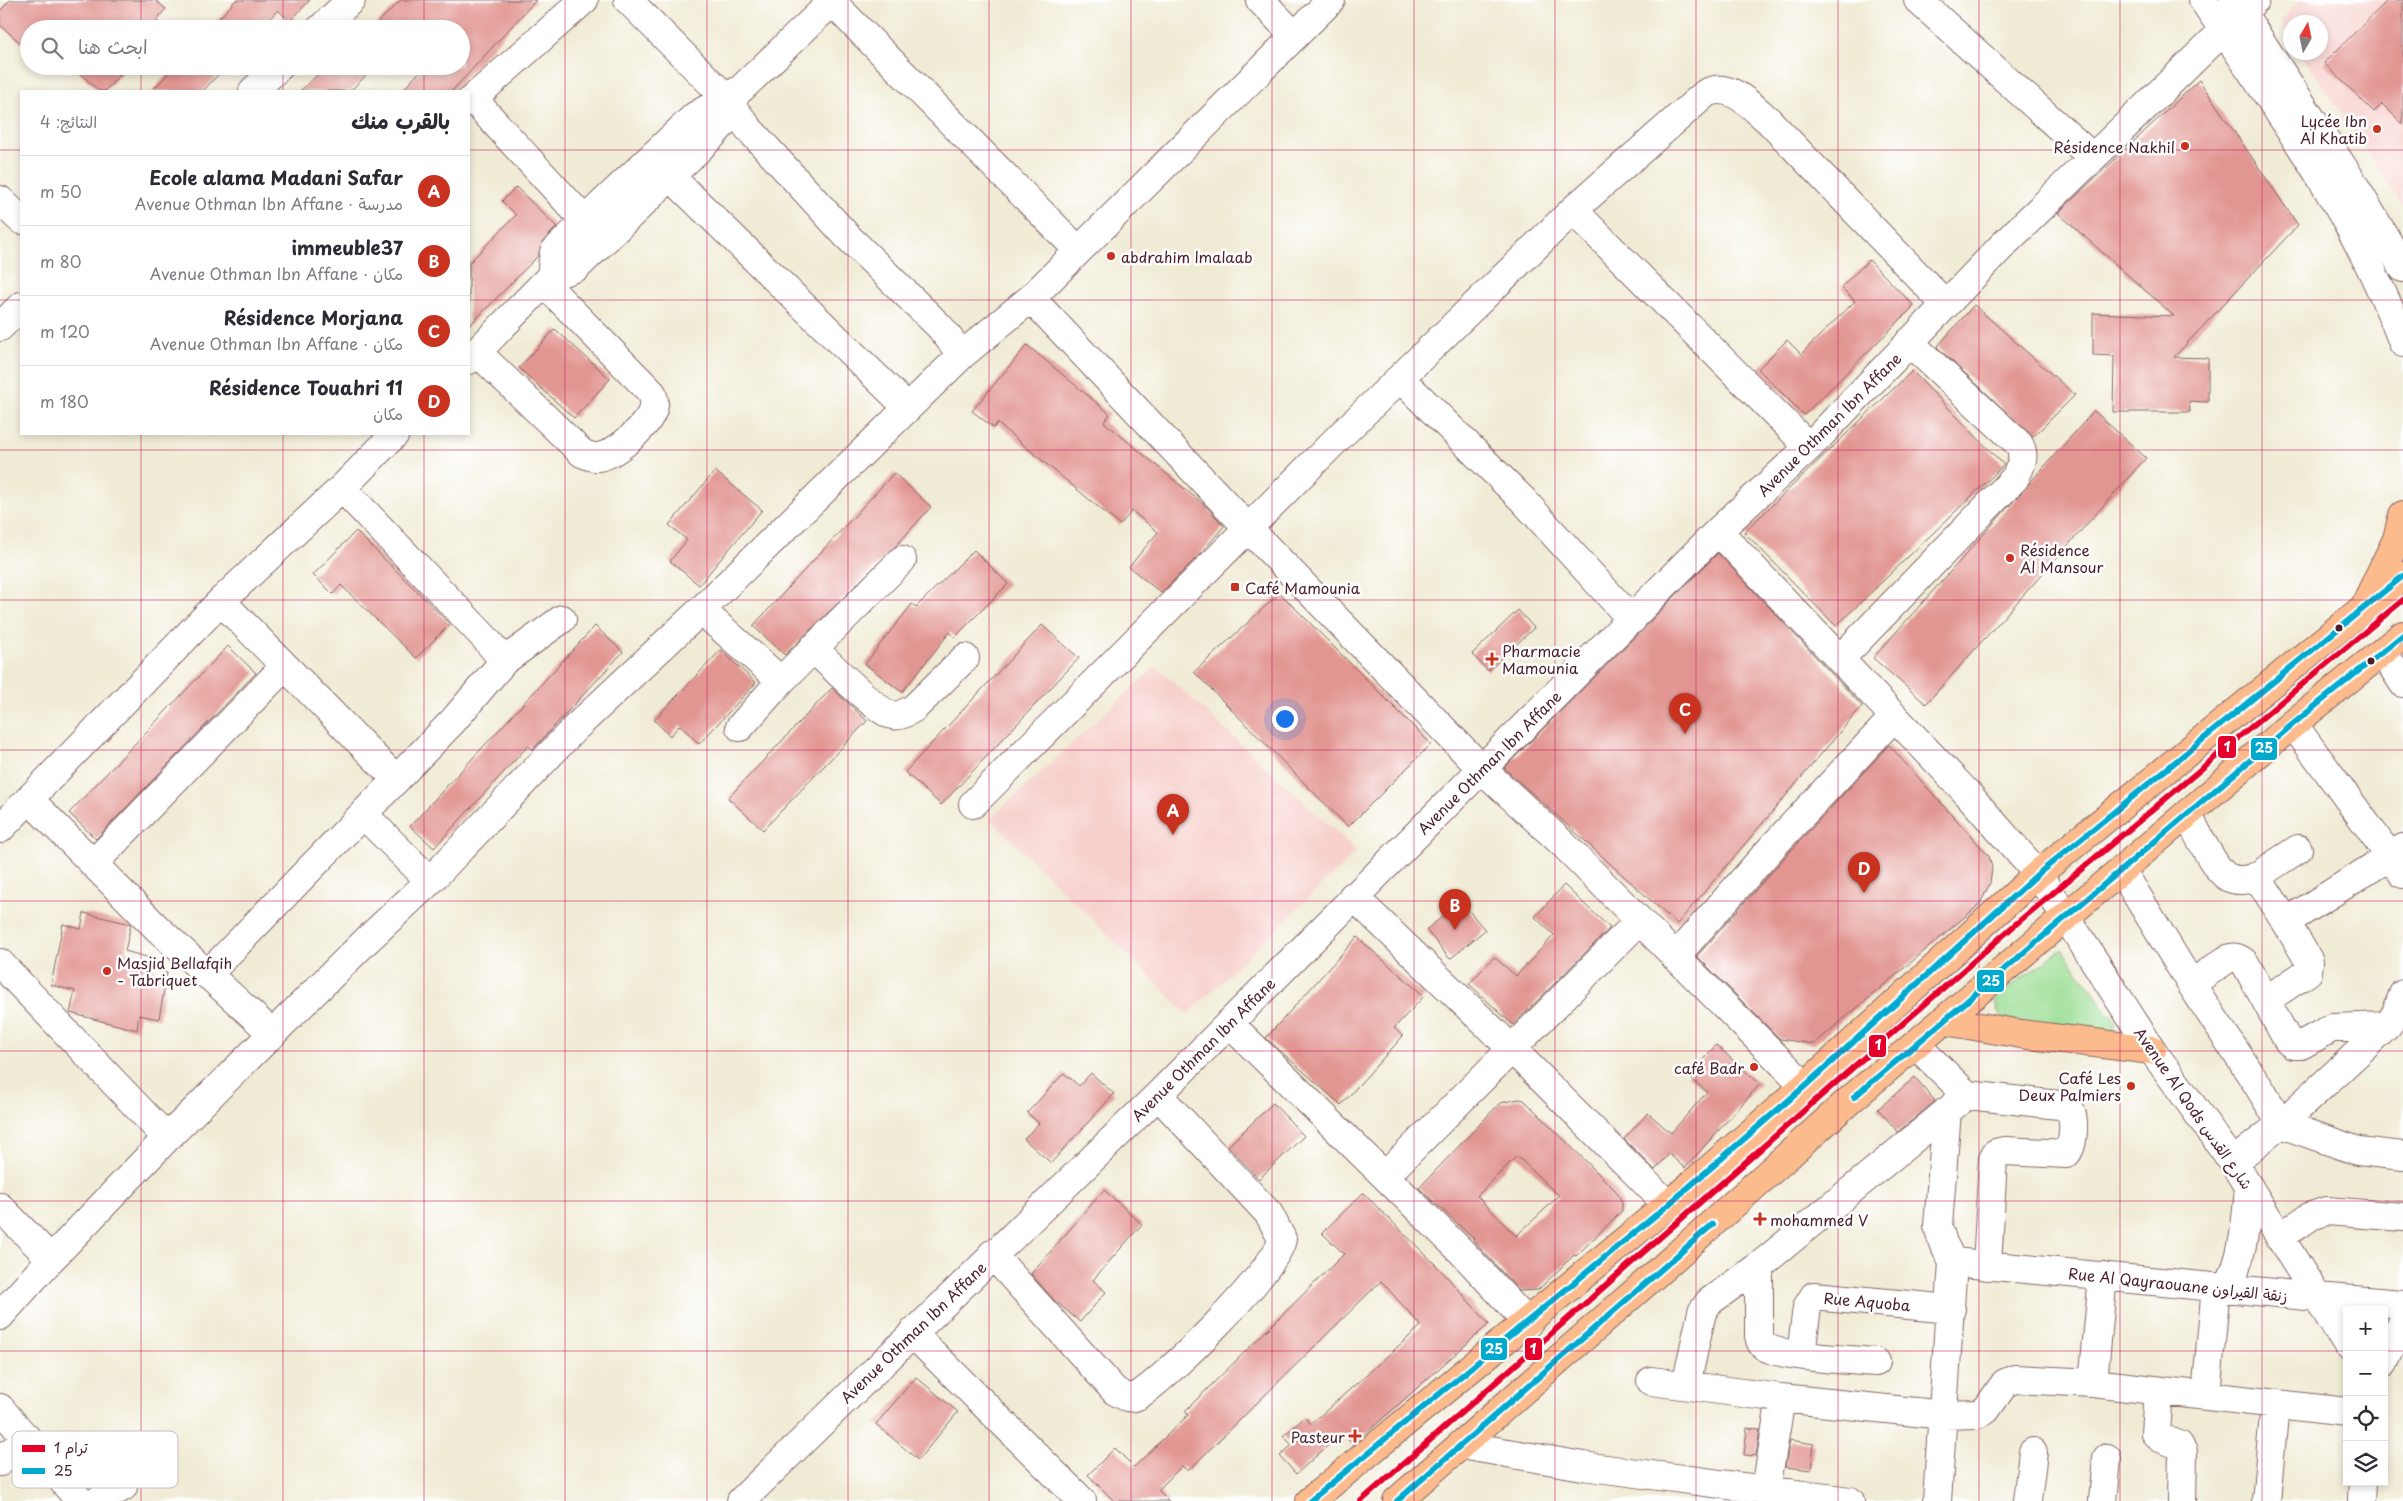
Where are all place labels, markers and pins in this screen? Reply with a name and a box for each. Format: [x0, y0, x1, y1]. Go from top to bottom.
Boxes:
place label: Lycée Ibn Al Khatib [2300, 109, 2367, 149]
marker: Lycée Ibn Al Khatib [2371, 123, 2383, 135]
place label: Résidence Nakhil [2054, 135, 2175, 158]
marker: Résidence Nakhil [2179, 140, 2191, 152]
place label: abdrahim lmalaab [1121, 245, 1253, 268]
marker: abdrahim lmalaab [1105, 250, 1117, 262]
place label: Résidence Al Mansour [2020, 538, 2104, 578]
marker: Résidence Al Mansour [2004, 552, 2016, 564]
place label: Café Mamounia [1245, 576, 1361, 599]
marker: Café Mamounia [1229, 581, 1241, 593]
unlabelled marker [2334, 623, 2344, 633]
place label: Pharmacie Mamounia [1502, 639, 1581, 679]
marker: Pharmacie Mamounia [1486, 653, 1498, 665]
unlabelled marker [2366, 656, 2376, 666]
pin: C [1669, 693, 1701, 734]
pin: A [1157, 794, 1189, 835]
pin: D [1848, 852, 1880, 893]
pin: B [1439, 889, 1471, 930]
place label: Masjid Bellafqih - Tabriquet [117, 951, 232, 991]
marker: Masjid Bellafqih - Tabriquet [101, 965, 113, 977]
place label: café Badr [1674, 1056, 1744, 1079]
marker: café Badr [1748, 1061, 1760, 1073]
place label: Café Les Deux Palmiers [2019, 1066, 2121, 1106]
marker: Café Les Deux Palmiers [2125, 1080, 2137, 1092]
place label: mohammed V [1770, 1208, 1868, 1231]
marker: mohammed V [1754, 1213, 1766, 1225]
place label: Pasteur [1291, 1425, 1345, 1448]
marker: Pasteur [1349, 1430, 1361, 1442]

